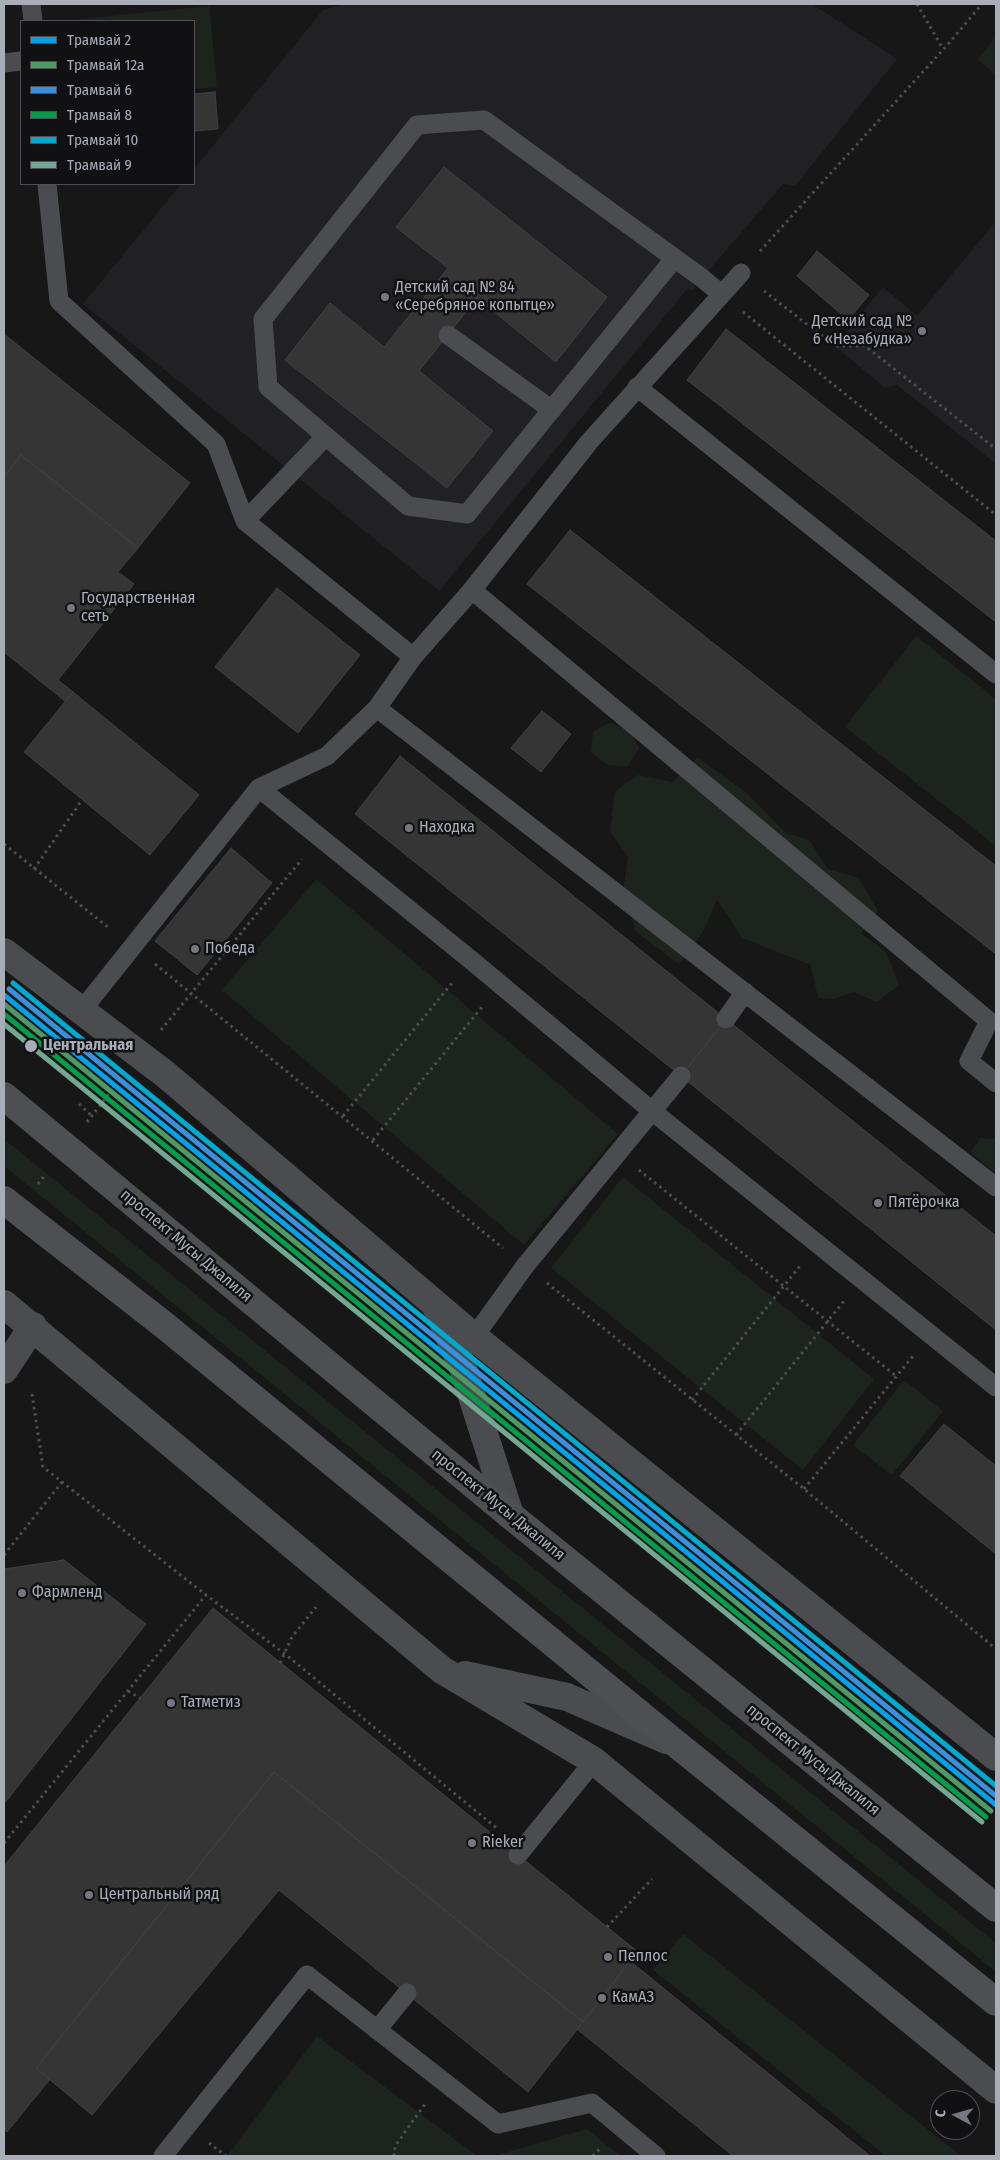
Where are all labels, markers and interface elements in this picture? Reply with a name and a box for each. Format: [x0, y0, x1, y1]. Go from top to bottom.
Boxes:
legend [20, 20, 195, 185]
text: Трамвай 2 [67, 31, 131, 49]
text: Трамвай 12а [67, 56, 144, 74]
text: Трамвай 6 [67, 81, 132, 99]
text: Трамвай 8 [67, 106, 132, 124]
text: Трамвай 10 [67, 131, 138, 149]
text: Трамвай 9 [67, 156, 132, 174]
place label: Детский сад № 84 «Серебряное копытце» [395, 278, 555, 316]
marker: Детский сад № 84 «Серебряное копытце» [379, 291, 391, 303]
place label: Детский сад № 6 «Незабудка» [812, 312, 912, 350]
marker: Детский сад № 6 «Незабудка» [916, 325, 928, 337]
place label: Государственная сеть [81, 589, 195, 627]
marker: Государственная сеть [65, 602, 77, 614]
place label: Находка [419, 818, 475, 838]
marker: Находка [403, 822, 415, 834]
place label: Победа [205, 939, 255, 959]
marker: Победа [189, 943, 201, 955]
place label: Центральная [43, 1036, 133, 1056]
marker: Центральная [23, 1038, 39, 1054]
street label: проспект Мусы Джалиля [116, 1185, 256, 1307]
place label: Пятёрочка [888, 1193, 960, 1213]
marker: Пятёрочка [872, 1197, 884, 1209]
street label: проспект Мусы Джалиля [428, 1445, 568, 1565]
place label: Фармленд [32, 1583, 102, 1603]
marker: Фармленд [16, 1587, 28, 1599]
place label: Татметиз [181, 1693, 241, 1713]
marker: Татметиз [165, 1697, 177, 1709]
street label: проспект Мусы Джалиля [743, 1700, 883, 1820]
place label: Rieker [482, 1833, 523, 1853]
marker: Rieker [466, 1837, 478, 1849]
place label: Центральный ряд [99, 1885, 219, 1905]
marker: Центральный ряд [83, 1889, 95, 1901]
place label: Пеплос [618, 1947, 668, 1967]
marker: Пеплос [602, 1951, 614, 1963]
place label: КамАЗ [612, 1988, 654, 2008]
marker: КамАЗ [596, 1992, 608, 2004]
north arrow [930, 2090, 980, 2140]
text: С [932, 2109, 949, 2118]

